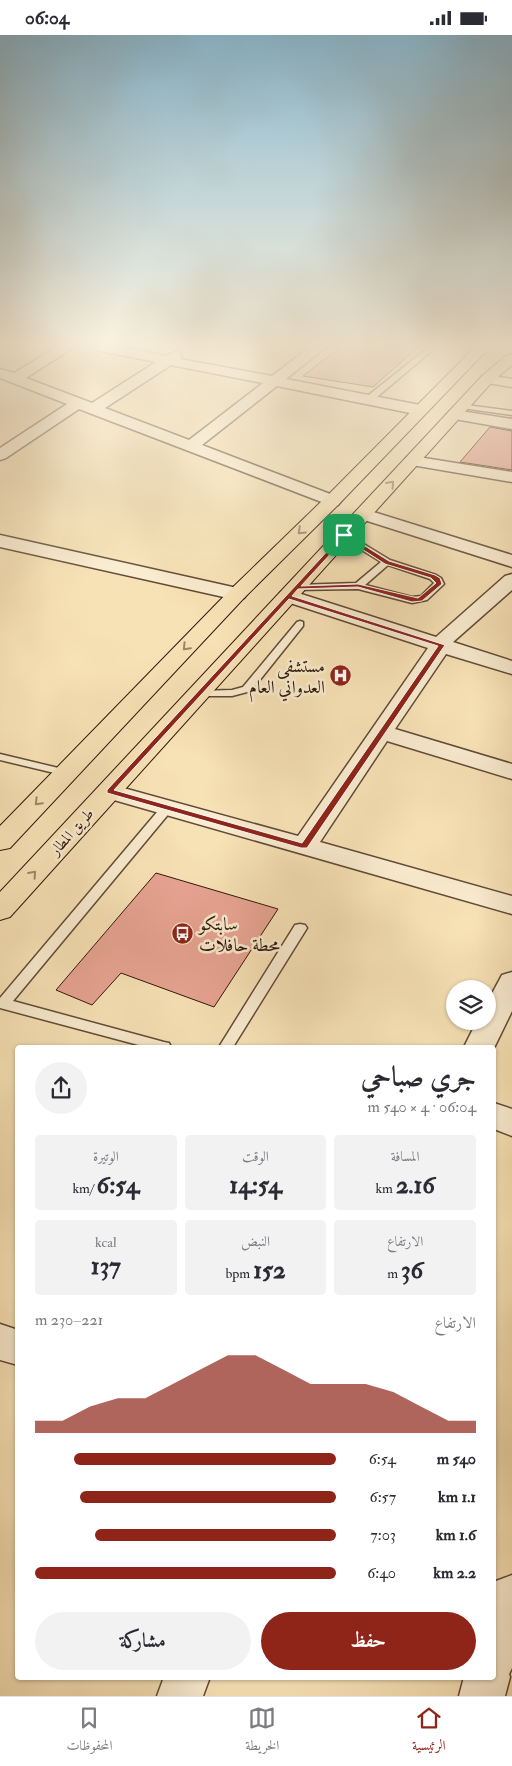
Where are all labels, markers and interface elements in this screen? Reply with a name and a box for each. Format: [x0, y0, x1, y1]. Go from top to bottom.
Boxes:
text: 06:04 [25, 6, 69, 30]
one-way arrow [385, 480, 394, 489]
pin [323, 514, 365, 556]
icon: arrive [330, 521, 358, 549]
one-way arrow [298, 525, 307, 534]
one-way arrow [183, 641, 192, 650]
place label: مستشفى العدواني العام [249, 655, 325, 703]
hospital icon: مستشفى العدواني العام [329, 664, 353, 688]
one-way arrow [35, 797, 44, 806]
street label: طريق المطار [45, 805, 98, 861]
one-way arrow [27, 871, 36, 880]
place label: سابتكو محطة حافلات [197, 913, 280, 957]
bus stop icon: سابتكو محطة حافلات [171, 922, 195, 946]
map controls [446, 980, 496, 1030]
button: layers [446, 980, 496, 1030]
text: جري صباحي [361, 1060, 476, 1095]
button: share [35, 1062, 87, 1114]
text: 06:04 · 4 × 540 m [367, 1097, 476, 1117]
text: الوتيرة [93, 1148, 119, 1165]
text: الوقت [242, 1148, 269, 1165]
text: المسافة [391, 1148, 419, 1165]
text: 6:54 [97, 1170, 139, 1201]
text: 14:54 [229, 1170, 282, 1201]
text: 2.16 [396, 1170, 435, 1201]
text: /km [72, 1180, 97, 1197]
text: km [375, 1180, 396, 1197]
text: النبض [241, 1233, 270, 1250]
text: الارتفاع [387, 1233, 423, 1250]
text: kcal [95, 1234, 117, 1251]
text: 137 [91, 1251, 121, 1282]
text: 152 [253, 1255, 286, 1286]
text: 36 [401, 1255, 423, 1286]
text: bpm [225, 1265, 253, 1282]
text: m [387, 1265, 401, 1282]
text: 221–230 m [35, 1310, 103, 1330]
text: الارتفاع [434, 1313, 476, 1333]
text: 6:54 [369, 1449, 396, 1469]
text: 540 m [437, 1449, 476, 1469]
text: 6:57 [370, 1487, 396, 1507]
text: 1.1 km [438, 1487, 476, 1507]
text: 7:03 [370, 1525, 396, 1545]
text: 1.6 km [436, 1525, 476, 1545]
text: 6:40 [367, 1563, 396, 1583]
text: 2.2 km [433, 1563, 476, 1583]
button: مشاركة [35, 1612, 251, 1670]
button: حفظ [261, 1612, 476, 1670]
tab: المحفوظات [66, 1704, 113, 1759]
tab: الخريطة [245, 1704, 279, 1759]
tab: الرئيسية [412, 1704, 446, 1759]

